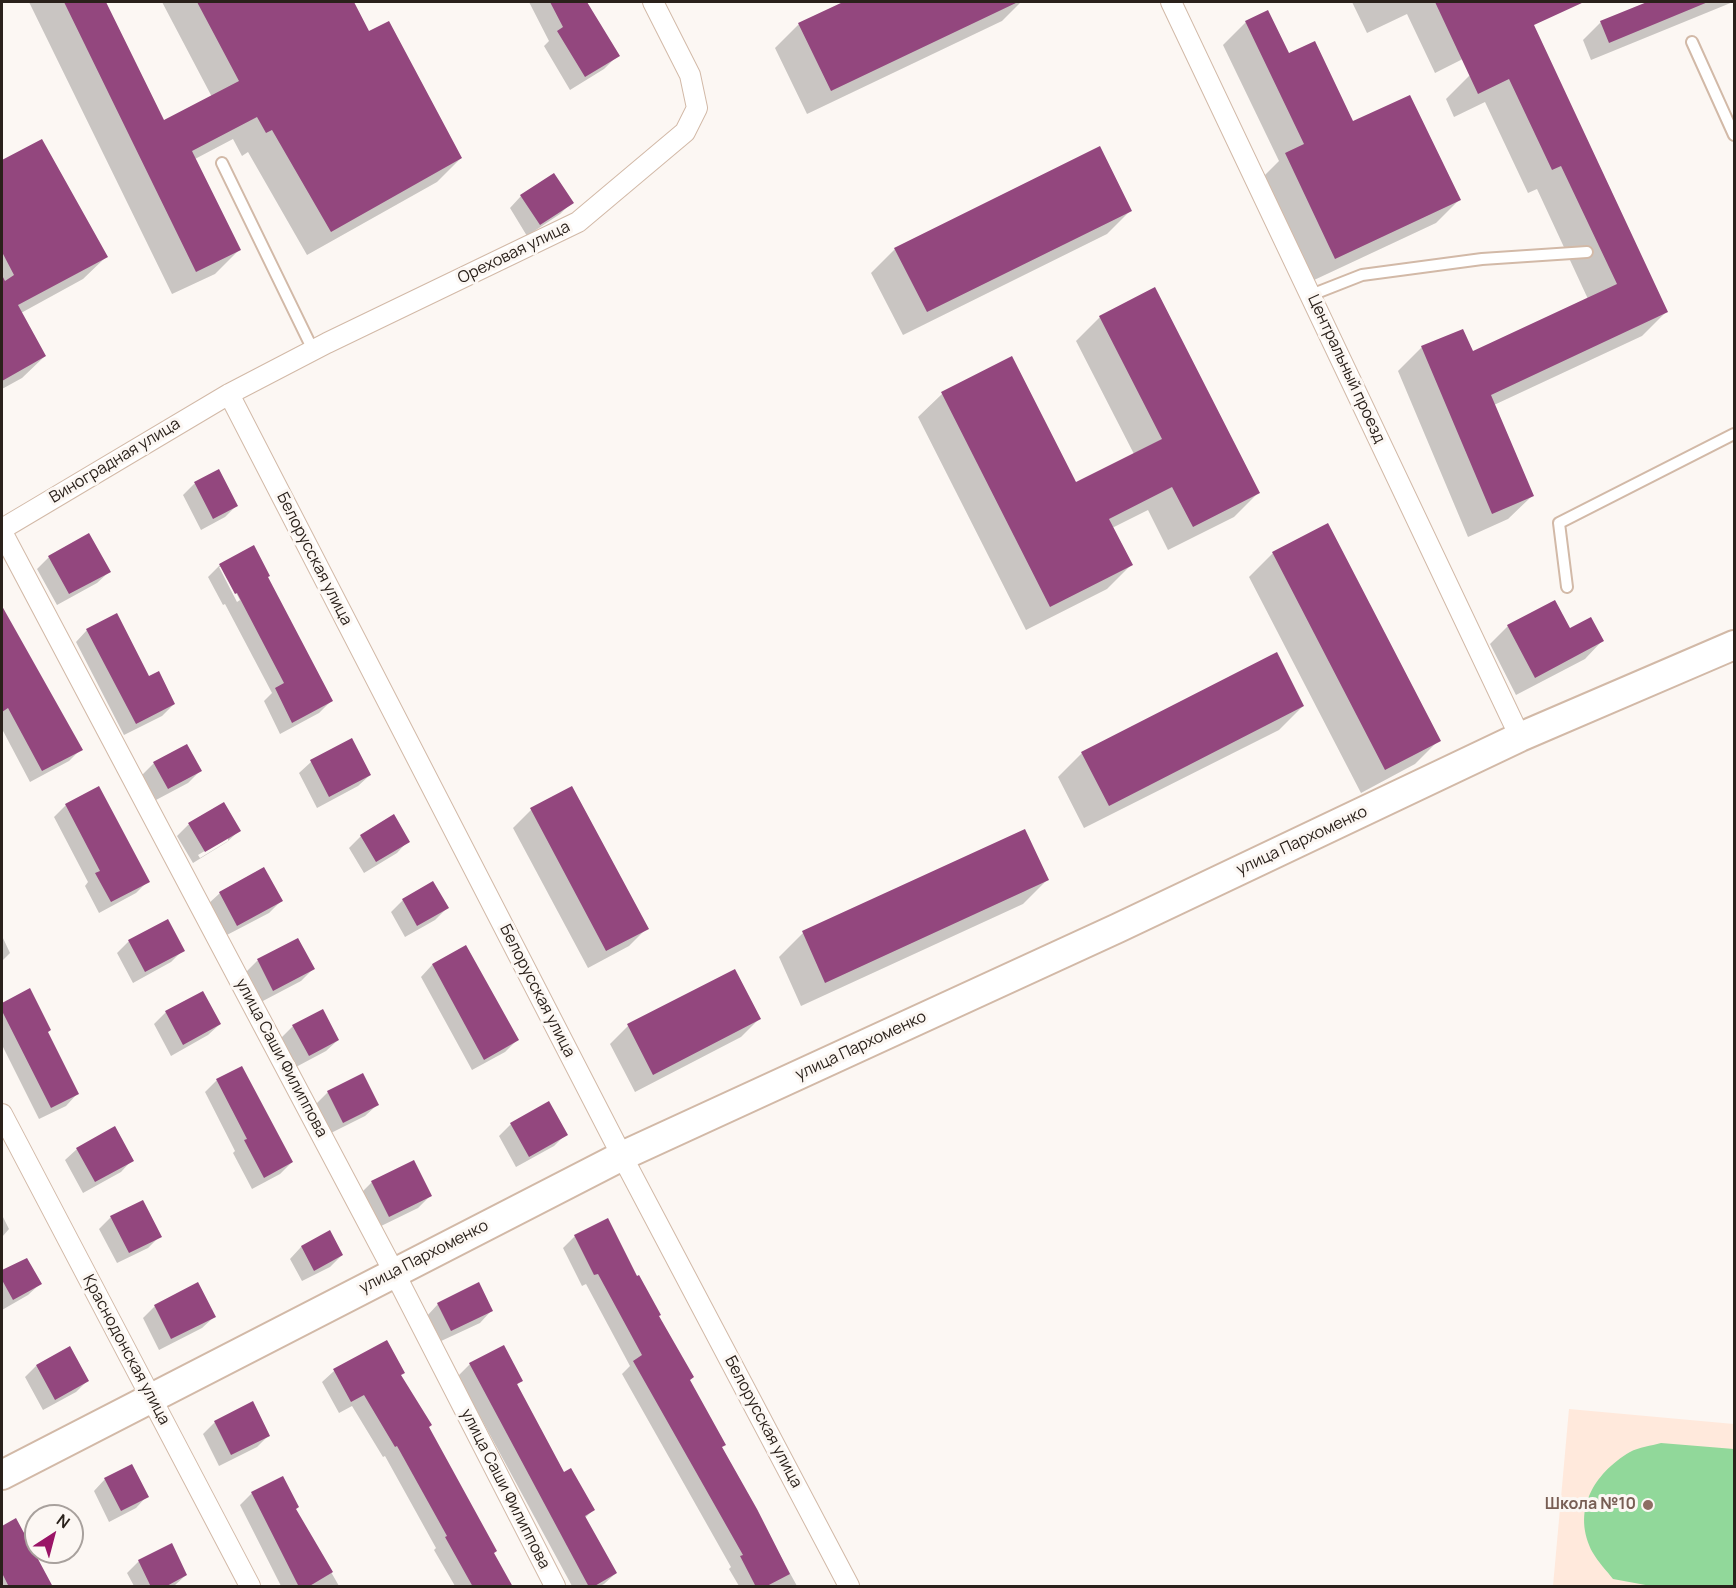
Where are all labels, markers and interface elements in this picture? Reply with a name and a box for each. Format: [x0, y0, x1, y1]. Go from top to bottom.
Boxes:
street label: Ореховая улица [455, 218, 573, 288]
street label: Центральный проезд [1303, 292, 1389, 446]
street label: Виноградная улица [46, 414, 184, 508]
street label: Белорусская улица [272, 489, 356, 629]
street label: улица Пархоменко [1234, 802, 1370, 880]
street label: Белорусская улица [495, 921, 579, 1061]
street label: улица Саши Филиппова [231, 975, 331, 1141]
street label: улица Пархоменко [793, 1007, 929, 1085]
street label: улица Пархоменко [356, 1216, 492, 1298]
street label: Краснодонская улица [78, 1272, 174, 1428]
street label: Белорусская улица [720, 1353, 806, 1491]
street label: улица Саши Филиппова [456, 1406, 554, 1572]
place label: Школа №10 [1545, 1495, 1636, 1515]
marker: Школа №10 [1641, 1498, 1655, 1512]
north arrow [24, 1504, 84, 1564]
text: N [52, 1509, 75, 1533]

